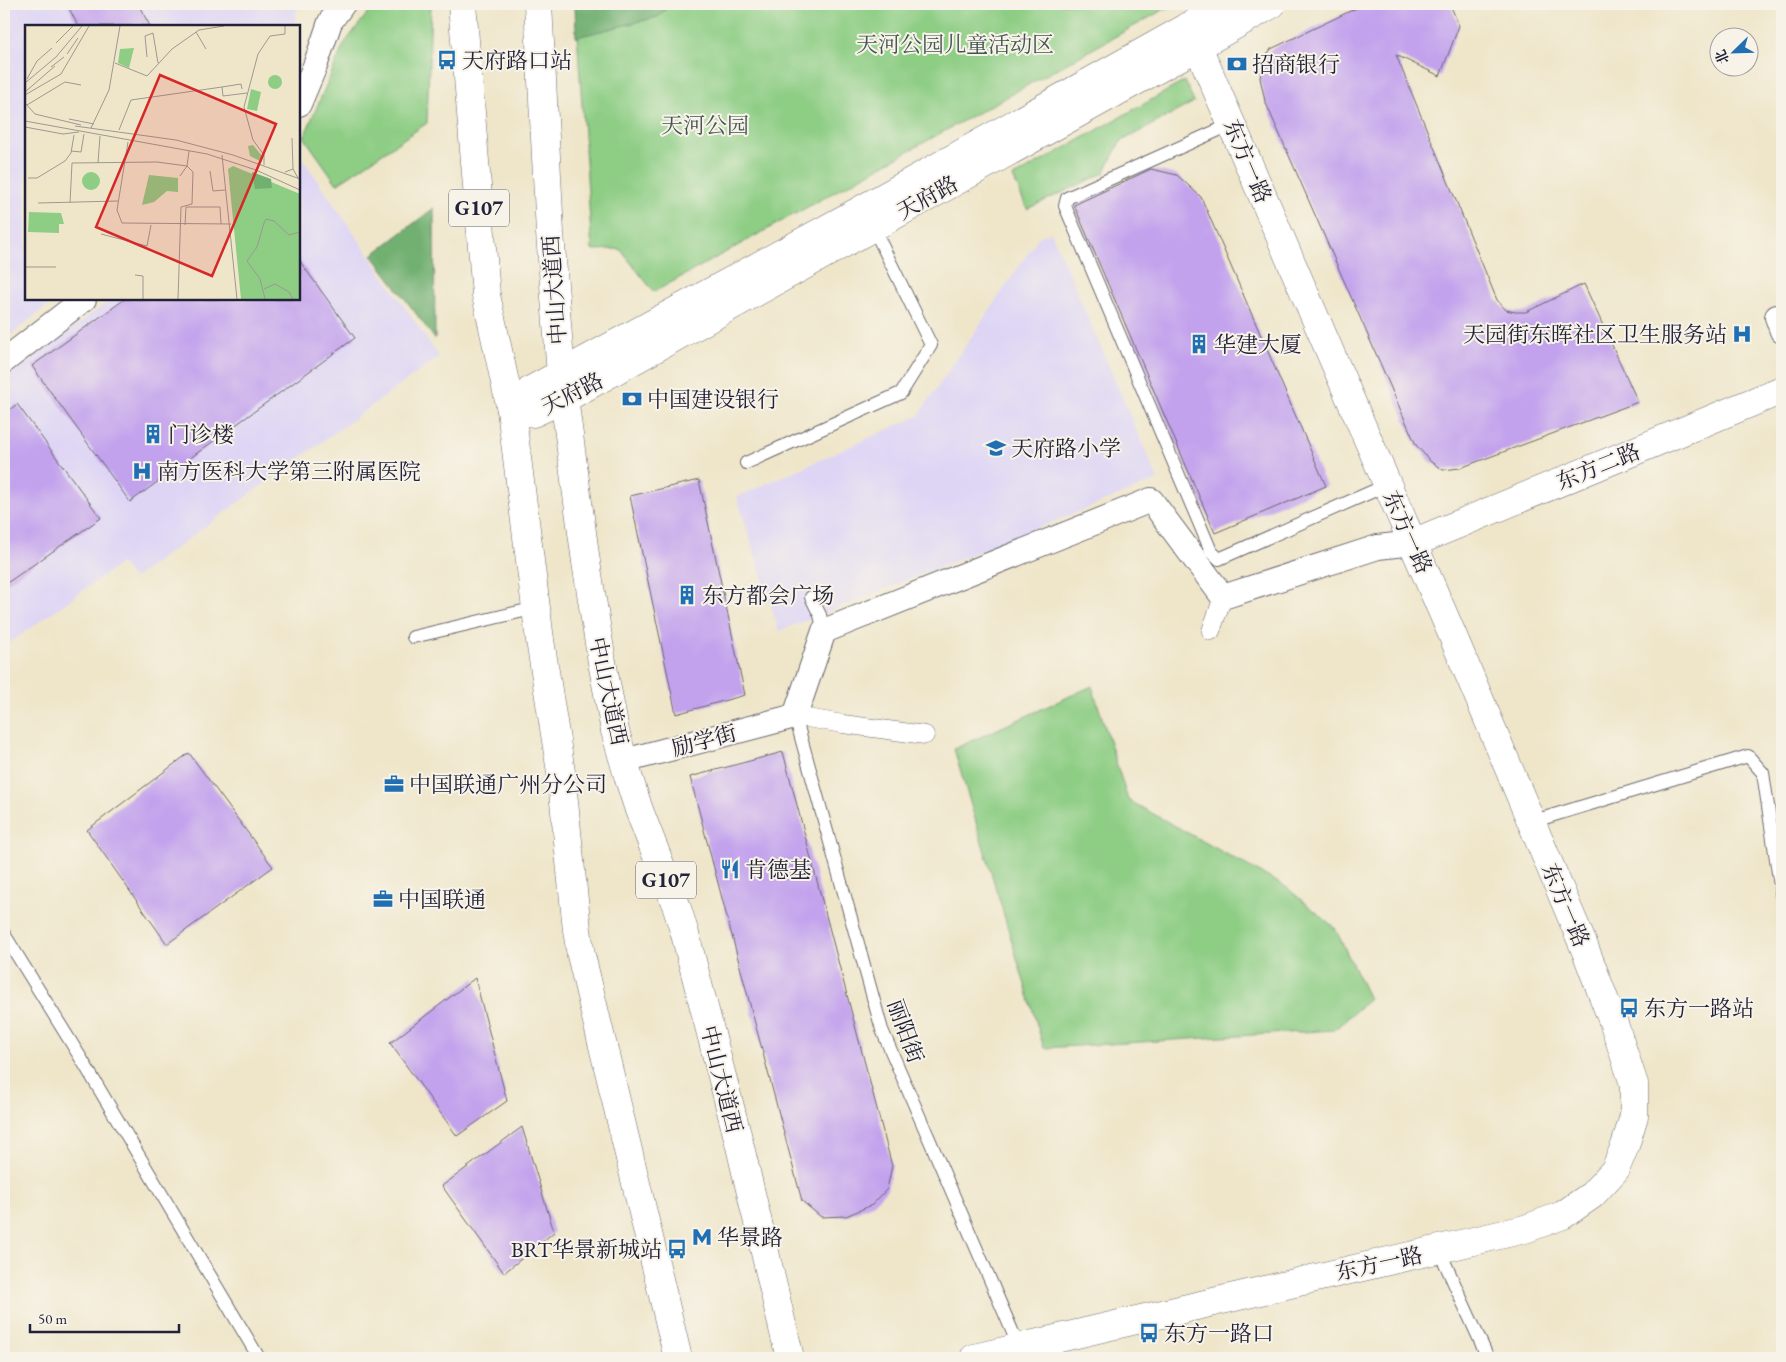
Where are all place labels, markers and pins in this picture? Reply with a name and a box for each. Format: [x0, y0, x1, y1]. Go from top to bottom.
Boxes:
place label: 天府路口站 [462, 46, 572, 75]
bus stop icon: 天府路口站 [436, 49, 458, 71]
place label: 招商银行 [1252, 50, 1340, 79]
bank icon: 招商银行 [1226, 53, 1248, 75]
place label: 天园街东晖社区卫生服务站 [1463, 320, 1727, 349]
hospital icon: 天园街东晖社区卫生服务站 [1731, 323, 1753, 345]
place label: 华建大厦 [1214, 330, 1302, 359]
building icon: 华建大厦 [1188, 333, 1210, 355]
place label: 中国建设银行 [647, 385, 779, 414]
bank icon: 中国建设银行 [621, 388, 643, 410]
place label: 门诊楼 [168, 420, 234, 449]
building icon: 门诊楼 [142, 423, 164, 445]
place label: 天府路小学 [1011, 434, 1121, 463]
school or university icon: 天府路小学 [985, 437, 1007, 459]
place label: 南方医科大学第三附属医院 [157, 457, 421, 486]
hospital icon: 南方医科大学第三附属医院 [131, 460, 153, 482]
place label: 东方都会广场 [702, 581, 834, 610]
building icon: 东方都会广场 [676, 584, 698, 606]
place label: 中国联通广州分公司 [409, 770, 607, 799]
office icon: 中国联通广州分公司 [383, 773, 405, 795]
place label: 肯德基 [745, 855, 811, 884]
restaurant icon: 肯德基 [719, 858, 741, 880]
place label: 中国联通 [398, 885, 486, 914]
office icon: 中国联通 [372, 888, 394, 910]
place label: 东方一路站 [1644, 994, 1754, 1023]
bus stop icon: 东方一路站 [1618, 997, 1640, 1019]
place label: 华景路 [717, 1223, 783, 1252]
metro station icon: 华景路 [691, 1226, 713, 1248]
place label: BRT华景新城站 [511, 1235, 662, 1264]
bus stop icon: BRT华景新城站 [666, 1238, 688, 1260]
place label: 东方一路口 [1164, 1319, 1274, 1348]
bus stop icon: 东方一路口 [1138, 1322, 1160, 1344]

